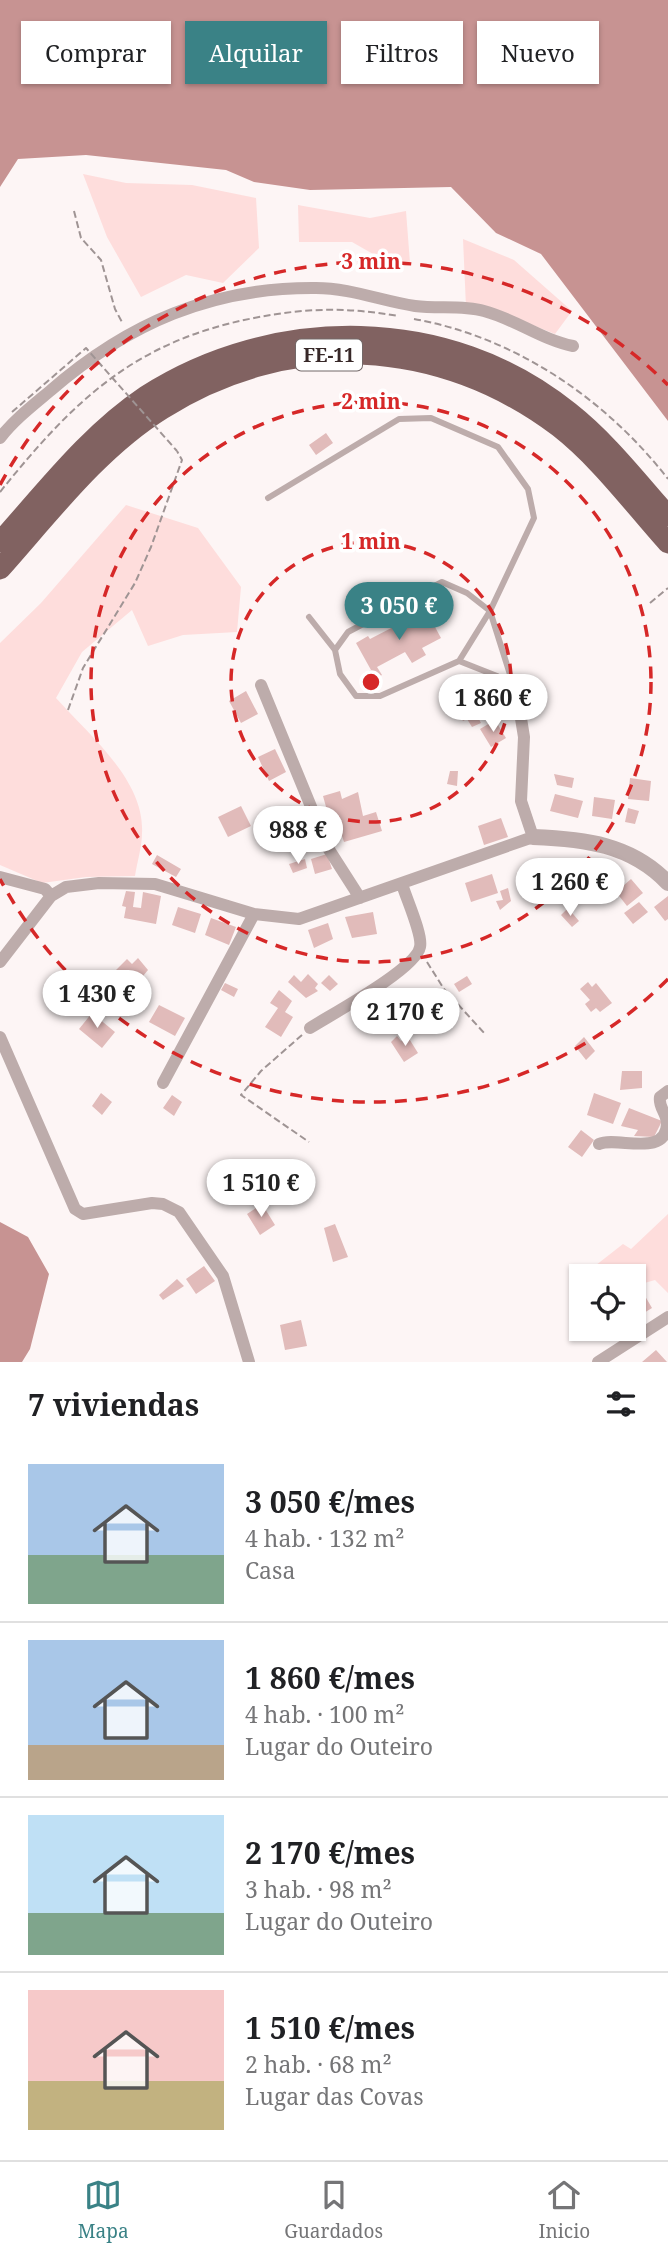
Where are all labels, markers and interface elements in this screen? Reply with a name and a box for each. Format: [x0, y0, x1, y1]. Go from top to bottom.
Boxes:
chip: Comprar [21, 21, 171, 84]
chip: Alquilar [185, 21, 327, 84]
chip: Filtros [341, 21, 463, 84]
chip: Nuevo [477, 21, 599, 84]
text: 3 min [341, 247, 401, 275]
road number: FE-11 [296, 340, 362, 370]
text: 2 min [341, 387, 401, 415]
text: 1 min [341, 527, 401, 555]
pin: 3 050 € [334, 582, 464, 642]
text: 3 050 € [361, 589, 437, 621]
centre of rings [359, 670, 383, 694]
pin: 1 860 € [428, 674, 558, 734]
text: 1 860 € [455, 681, 531, 713]
pin: 988 € [249, 806, 347, 866]
text: 988 € [269, 813, 327, 845]
pin: 1 260 € [505, 858, 635, 918]
text: 1 260 € [532, 865, 608, 897]
pin: 1 430 € [32, 970, 162, 1030]
text: 1 430 € [59, 977, 135, 1009]
pin: 2 170 € [340, 988, 470, 1048]
text: 2 170 € [367, 995, 443, 1027]
pin: 1 510 € [196, 1160, 326, 1219]
text: 1 510 € [223, 1166, 299, 1198]
map controls [569, 1264, 646, 1341]
button: locate [569, 1264, 646, 1341]
text: 7 viviendas [28, 1384, 199, 1425]
icon: filters [602, 1385, 640, 1423]
text: 3 050 €/mes [245, 1481, 415, 1522]
icon: home [84, 1492, 168, 1576]
text: 4 hab. · 132 m² [245, 1522, 404, 1554]
text: Casa [245, 1554, 295, 1586]
text: 1 860 €/mes [245, 1657, 415, 1698]
icon: home [84, 1668, 168, 1752]
text: 4 hab. · 100 m² [245, 1698, 404, 1730]
text: Lugar do Outeiro [245, 1730, 433, 1762]
text: 2 170 €/mes [245, 1832, 415, 1873]
icon: home [84, 1843, 168, 1927]
text: 3 hab. · 98 m² [245, 1873, 392, 1905]
text: Lugar do Outeiro [245, 1905, 433, 1937]
text: 1 510 €/mes [245, 2007, 415, 2048]
icon: home [84, 2018, 168, 2102]
text: 2 hab. · 68 m² [245, 2048, 392, 2080]
text: Lugar das Covas [245, 2080, 424, 2112]
tab: Mapa [78, 2176, 129, 2244]
tab: Guardados [284, 2176, 383, 2244]
tab: Inicio [539, 2176, 590, 2244]

